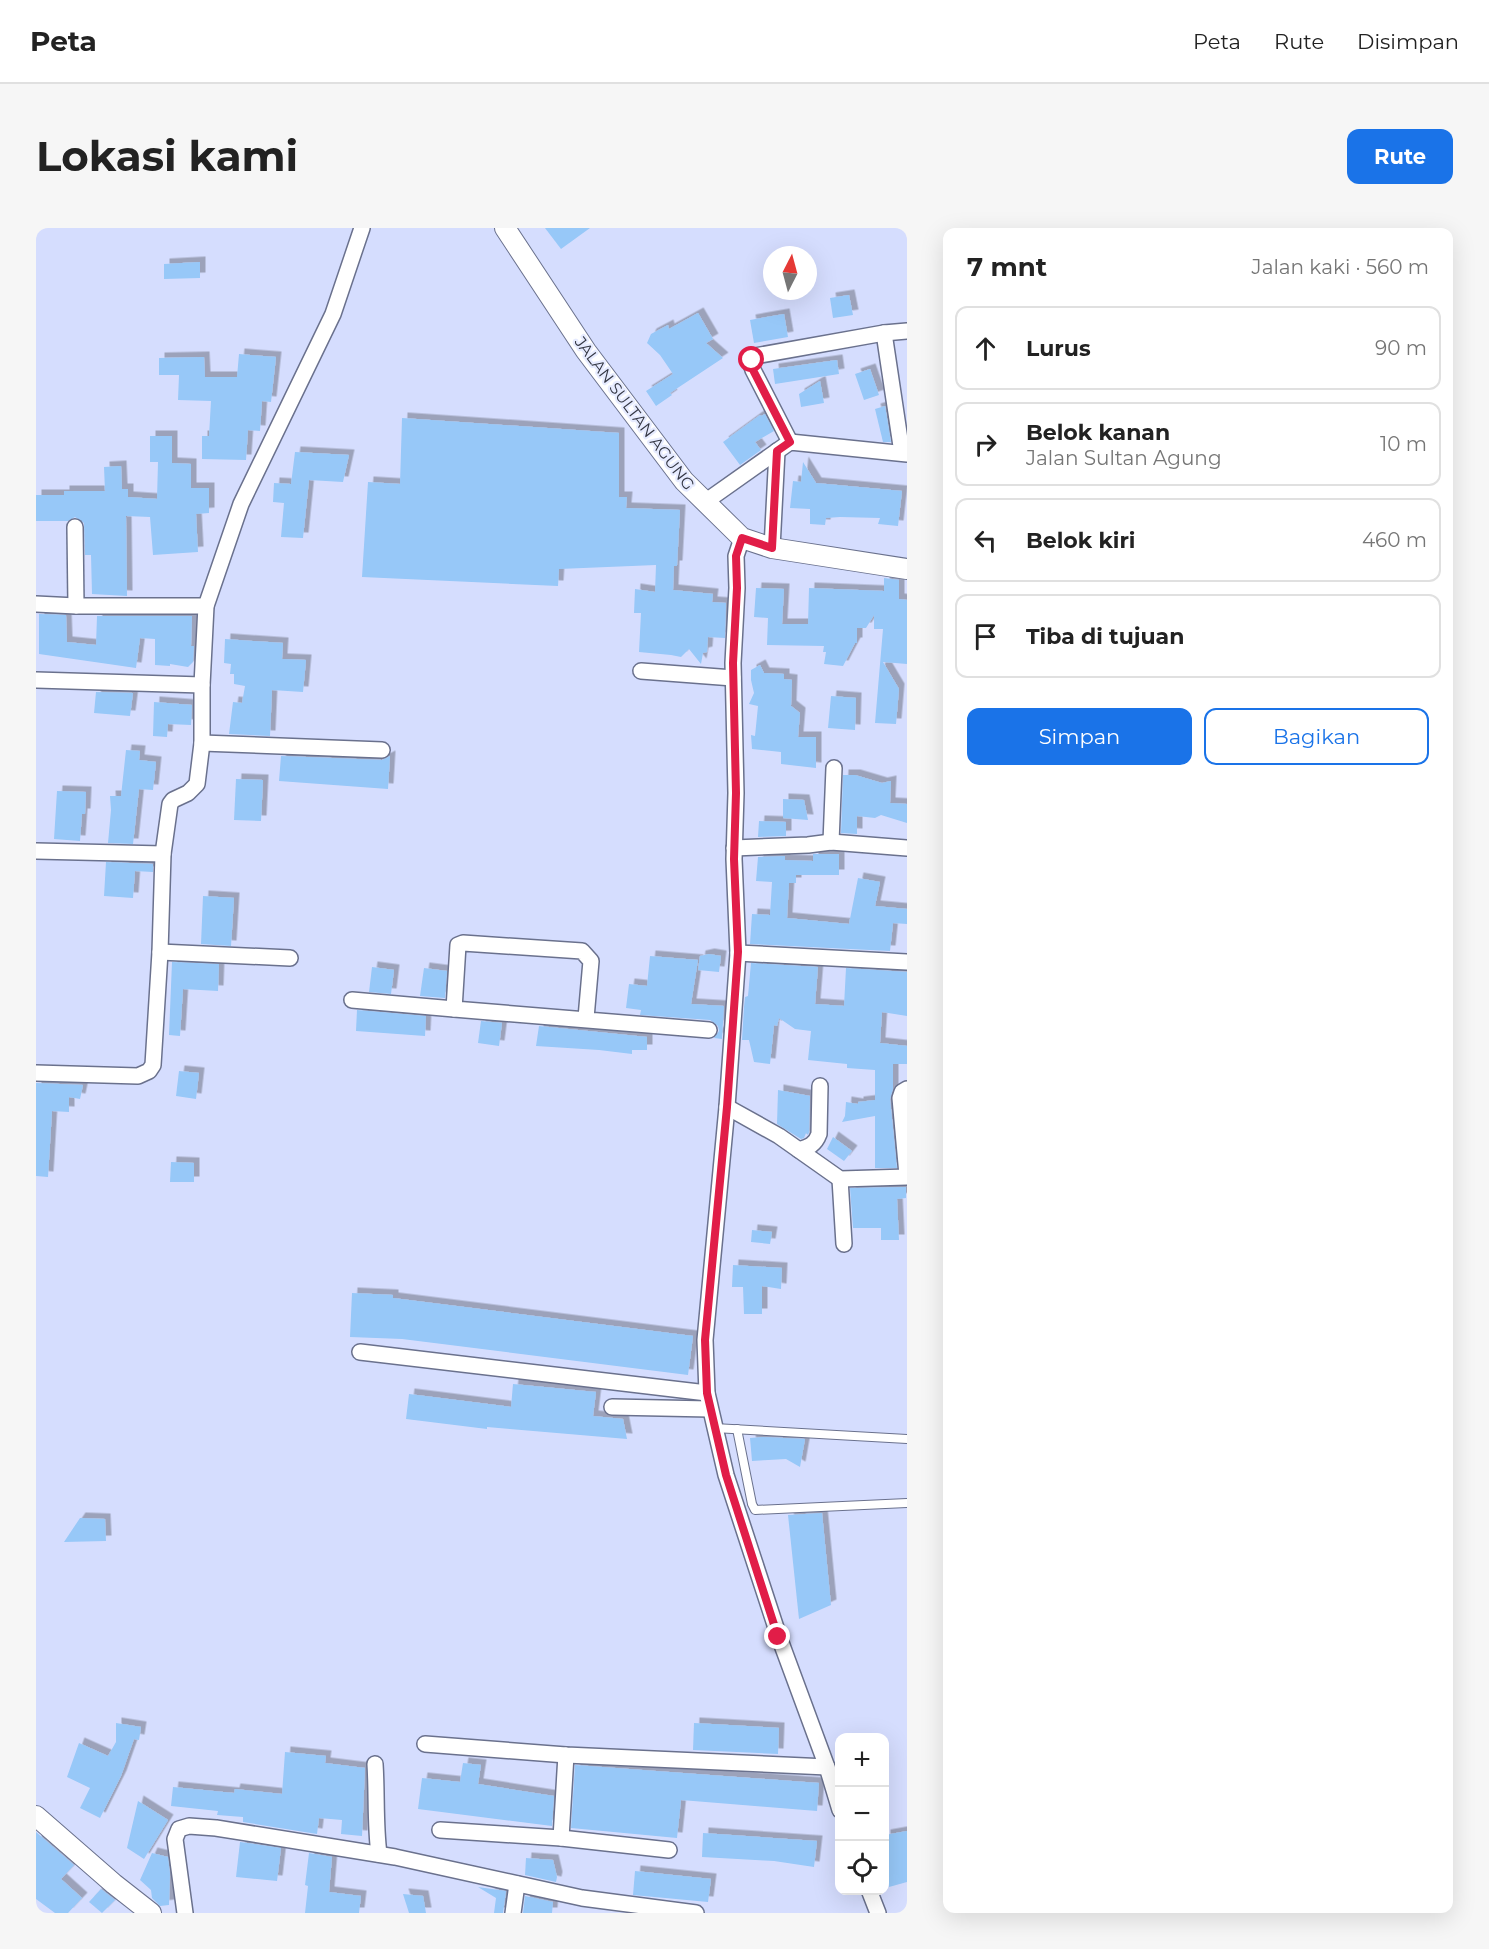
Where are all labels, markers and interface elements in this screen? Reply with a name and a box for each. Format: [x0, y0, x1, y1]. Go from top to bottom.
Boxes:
text: Peta [30, 24, 97, 58]
text: Peta [1193, 29, 1241, 54]
text: Rute [1274, 29, 1324, 54]
text: Disimpan [1357, 29, 1459, 54]
button: Rute [1347, 129, 1453, 184]
text: Lokasi kami [36, 130, 298, 182]
north arrow [763, 246, 817, 300]
text: 7 mnt [967, 251, 1047, 283]
text: Jalan kaki · 560 m [1252, 255, 1429, 279]
street label: JALAN SULTAN AGUNG [570, 332, 698, 494]
icon: ahead [969, 332, 1002, 365]
text: Lurus [1026, 335, 1091, 362]
text: 90 m [1375, 336, 1427, 360]
route start [738, 346, 764, 372]
text: Belok kanan [1026, 419, 1170, 446]
icon: right [969, 428, 1002, 461]
text: 10 m [1380, 432, 1427, 456]
text: Jalan Sultan Agung [1026, 446, 1222, 470]
icon: left [969, 524, 1002, 557]
text: Belok kiri [1026, 527, 1135, 554]
text: 460 m [1362, 528, 1427, 552]
icon: arrive [969, 620, 1002, 653]
text: Tiba di tujuan [1026, 623, 1184, 650]
button: Simpan [967, 708, 1192, 765]
button: Bagikan [1204, 708, 1429, 765]
route end [764, 1623, 790, 1649]
map controls [835, 1733, 889, 1895]
button: + [835, 1733, 889, 1787]
button: − [835, 1787, 889, 1841]
button: locate [835, 1841, 889, 1895]

